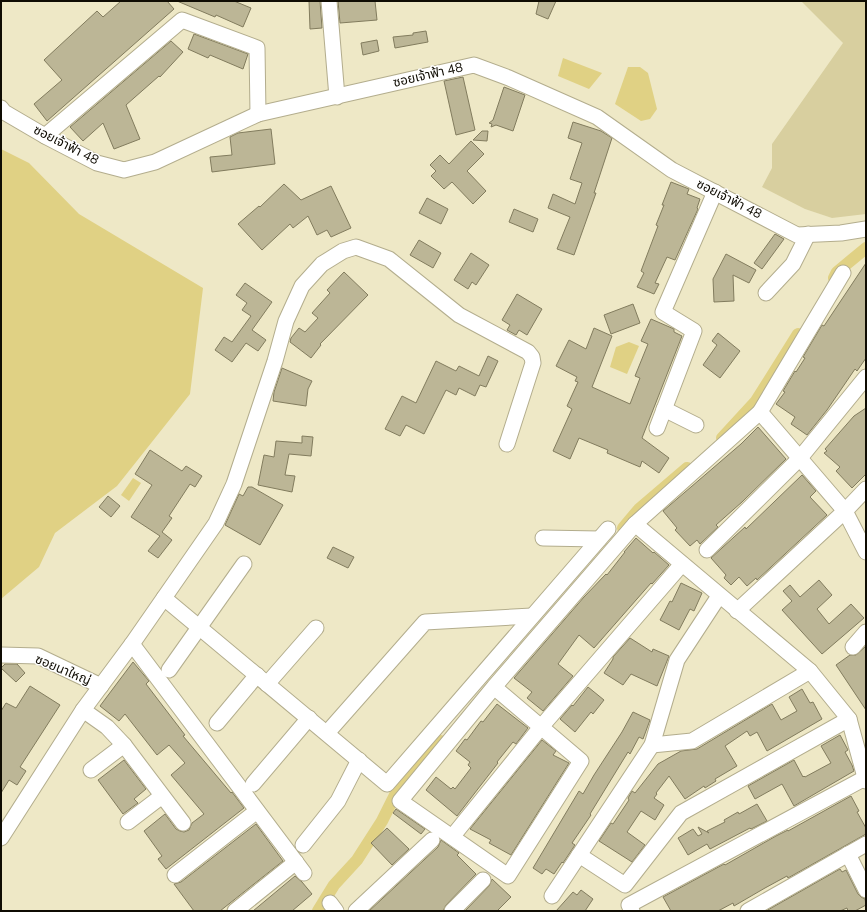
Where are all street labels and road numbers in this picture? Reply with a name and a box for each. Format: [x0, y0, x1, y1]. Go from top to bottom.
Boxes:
street label: ซอยเจ้าฟ้า 48 [391, 58, 465, 92]
street label: ซอยเจ้าฟ้า 48 [30, 121, 102, 169]
street label: ซอยเจ้าฟ้า 48 [693, 175, 765, 223]
street label: ซอยนาใหญ่ [32, 650, 94, 690]

